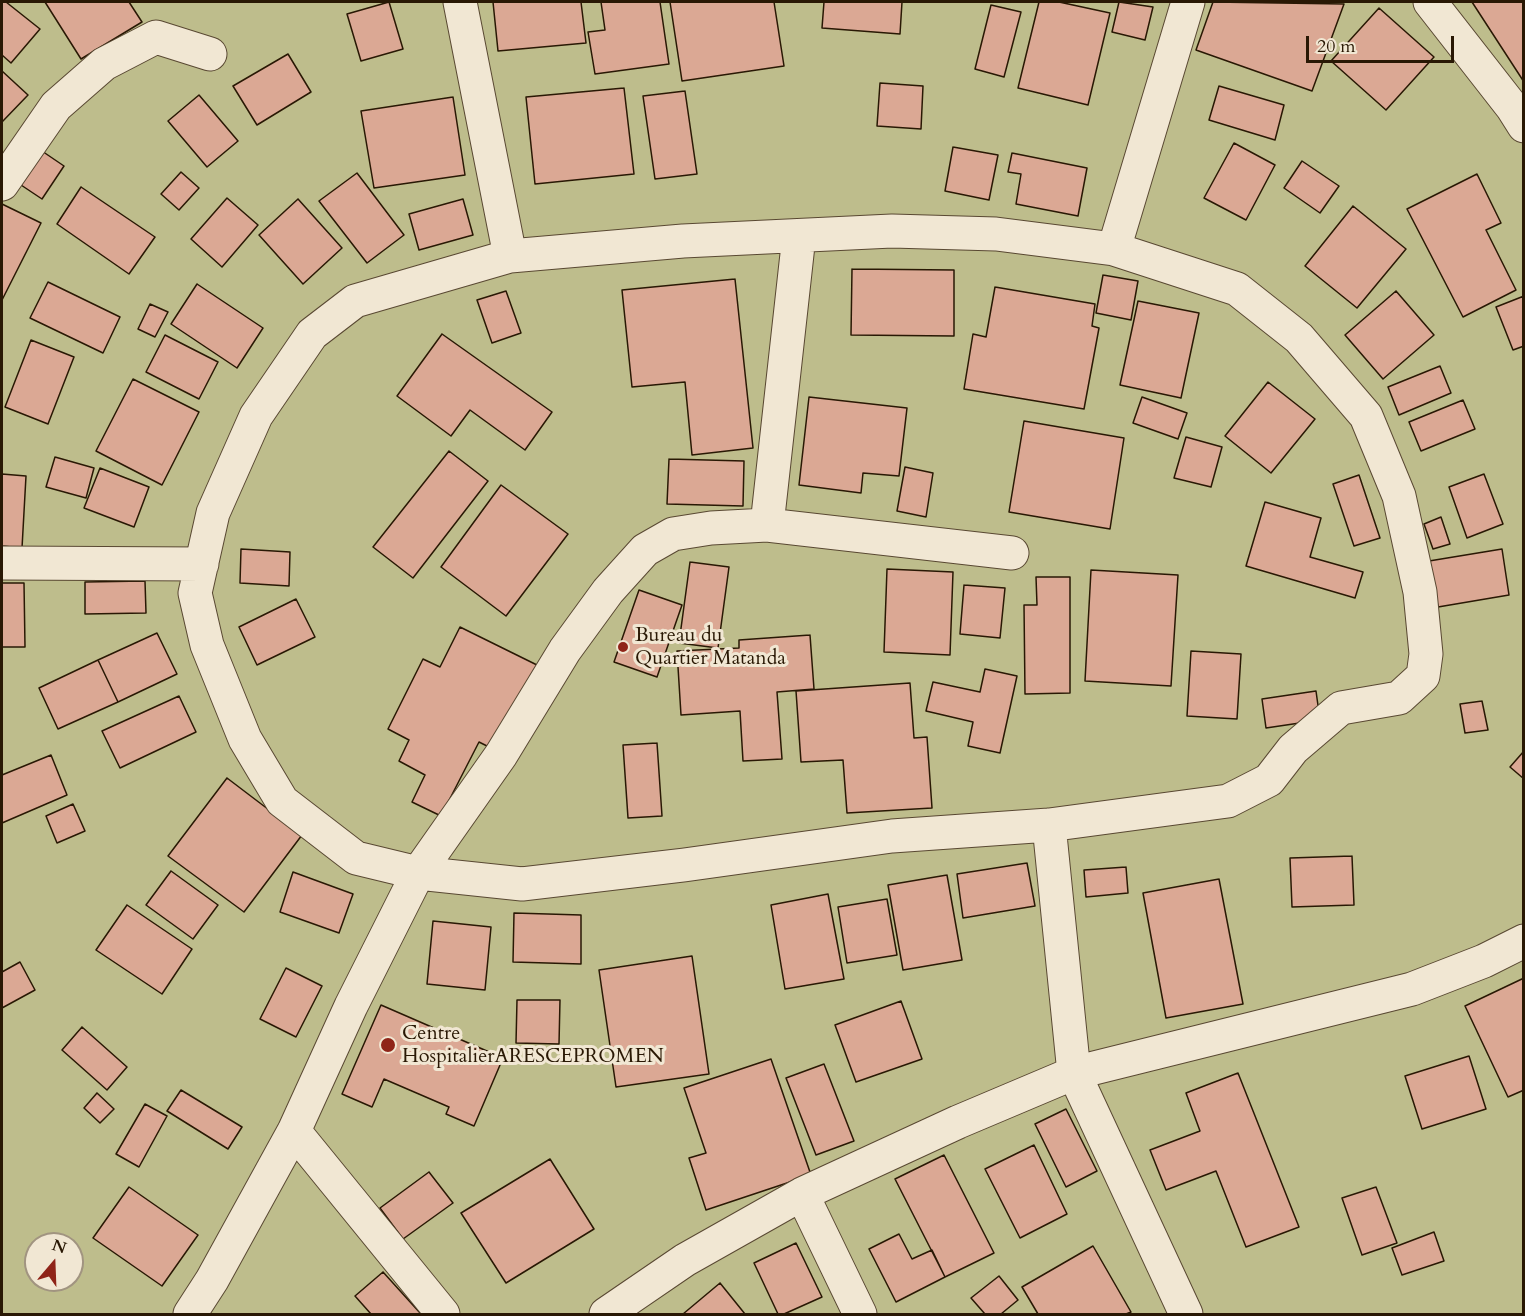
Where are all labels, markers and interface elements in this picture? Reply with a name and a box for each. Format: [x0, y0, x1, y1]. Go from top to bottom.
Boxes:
scale bar [1309, 24, 1458, 62]
text: 20 m [1317, 34, 1356, 59]
place label: Bureau du Quartier Matanda [635, 624, 786, 671]
marker: Bureau du Quartier Matanda [616, 640, 630, 654]
place label: Centre HospitalierARESCEPROMEN [402, 1022, 664, 1069]
marker: Centre HospitalierARESCEPROMEN [379, 1036, 397, 1054]
north arrow [24, 1232, 84, 1292]
text: N [49, 1234, 69, 1260]

